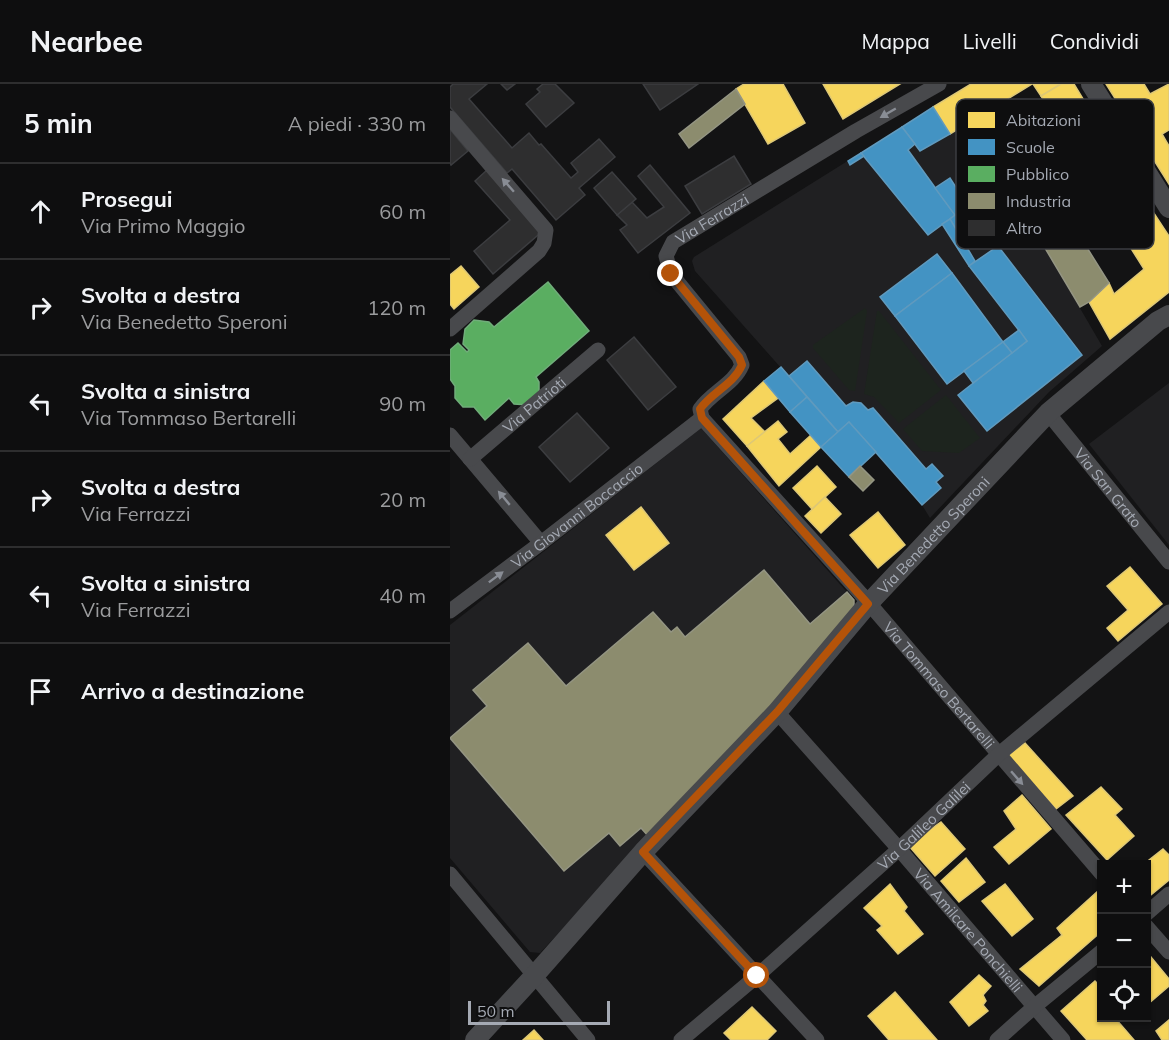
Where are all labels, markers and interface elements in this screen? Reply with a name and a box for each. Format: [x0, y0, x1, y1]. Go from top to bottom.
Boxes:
text: Nearbee [30, 24, 143, 59]
text: Mappa [861, 28, 930, 54]
text: Livelli [963, 28, 1017, 54]
text: Condividi [1050, 28, 1139, 54]
legend [956, 99, 1154, 249]
text: 5 min [24, 107, 93, 140]
one-way arrow [879, 108, 896, 118]
text: Abitazioni [1006, 110, 1081, 130]
text: A piedi · 330 m [288, 111, 426, 136]
text: Scuole [1006, 137, 1055, 157]
text: Pubblico [1006, 164, 1069, 184]
one-way arrow [501, 177, 514, 193]
text: Prosegui [81, 185, 173, 213]
street label: Via Ferrazzi [672, 189, 752, 248]
text: Industria [1006, 191, 1071, 211]
icon: ahead [24, 195, 57, 228]
text: 60 m [379, 199, 426, 224]
text: Via Primo Maggio [81, 213, 245, 238]
text: Altro [1006, 218, 1042, 238]
route end [657, 260, 683, 286]
text: Svolta a destra [81, 281, 240, 309]
icon: right [24, 291, 57, 324]
text: 120 m [367, 295, 426, 320]
text: Via Benedetto Speroni [81, 309, 288, 334]
street label: Via Patrioti [498, 372, 569, 437]
text: Svolta a sinistra [81, 377, 250, 405]
icon: left [24, 387, 57, 420]
text: 90 m [379, 391, 426, 416]
text: Via Tommaso Bertarelli [81, 405, 296, 430]
street label: Via San Grato [1071, 444, 1147, 531]
street label: Via Giovanni Boccaccio [507, 458, 646, 572]
street label: Via Benedetto Speroni [873, 472, 993, 598]
text: Svolta a destra [81, 473, 240, 501]
icon: right [24, 483, 57, 516]
text: 20 m [379, 487, 426, 512]
one-way arrow [497, 490, 510, 506]
text: Via Ferrazzi [81, 501, 191, 526]
text: Svolta a sinistra [81, 569, 250, 597]
one-way arrow [487, 571, 503, 583]
icon: left [24, 579, 57, 612]
text: 40 m [379, 583, 426, 608]
text: Via Ferrazzi [81, 597, 191, 622]
street label: Via Tommaso Bertarelli [879, 617, 999, 752]
icon: arrive [24, 675, 57, 708]
text: Arrivo a destinazione [81, 677, 304, 705]
one-way arrow [1010, 770, 1023, 785]
street label: Via Galileo Galilei [873, 777, 974, 874]
map controls [1097, 860, 1151, 1022]
button: + [1097, 860, 1151, 914]
street label: Via Amilcare Ponchielli [910, 864, 1027, 996]
button: − [1097, 914, 1151, 968]
route start [743, 962, 769, 988]
button: locate [1097, 968, 1151, 1022]
scale bar [468, 998, 610, 1026]
text: 50 m [477, 1001, 514, 1021]

